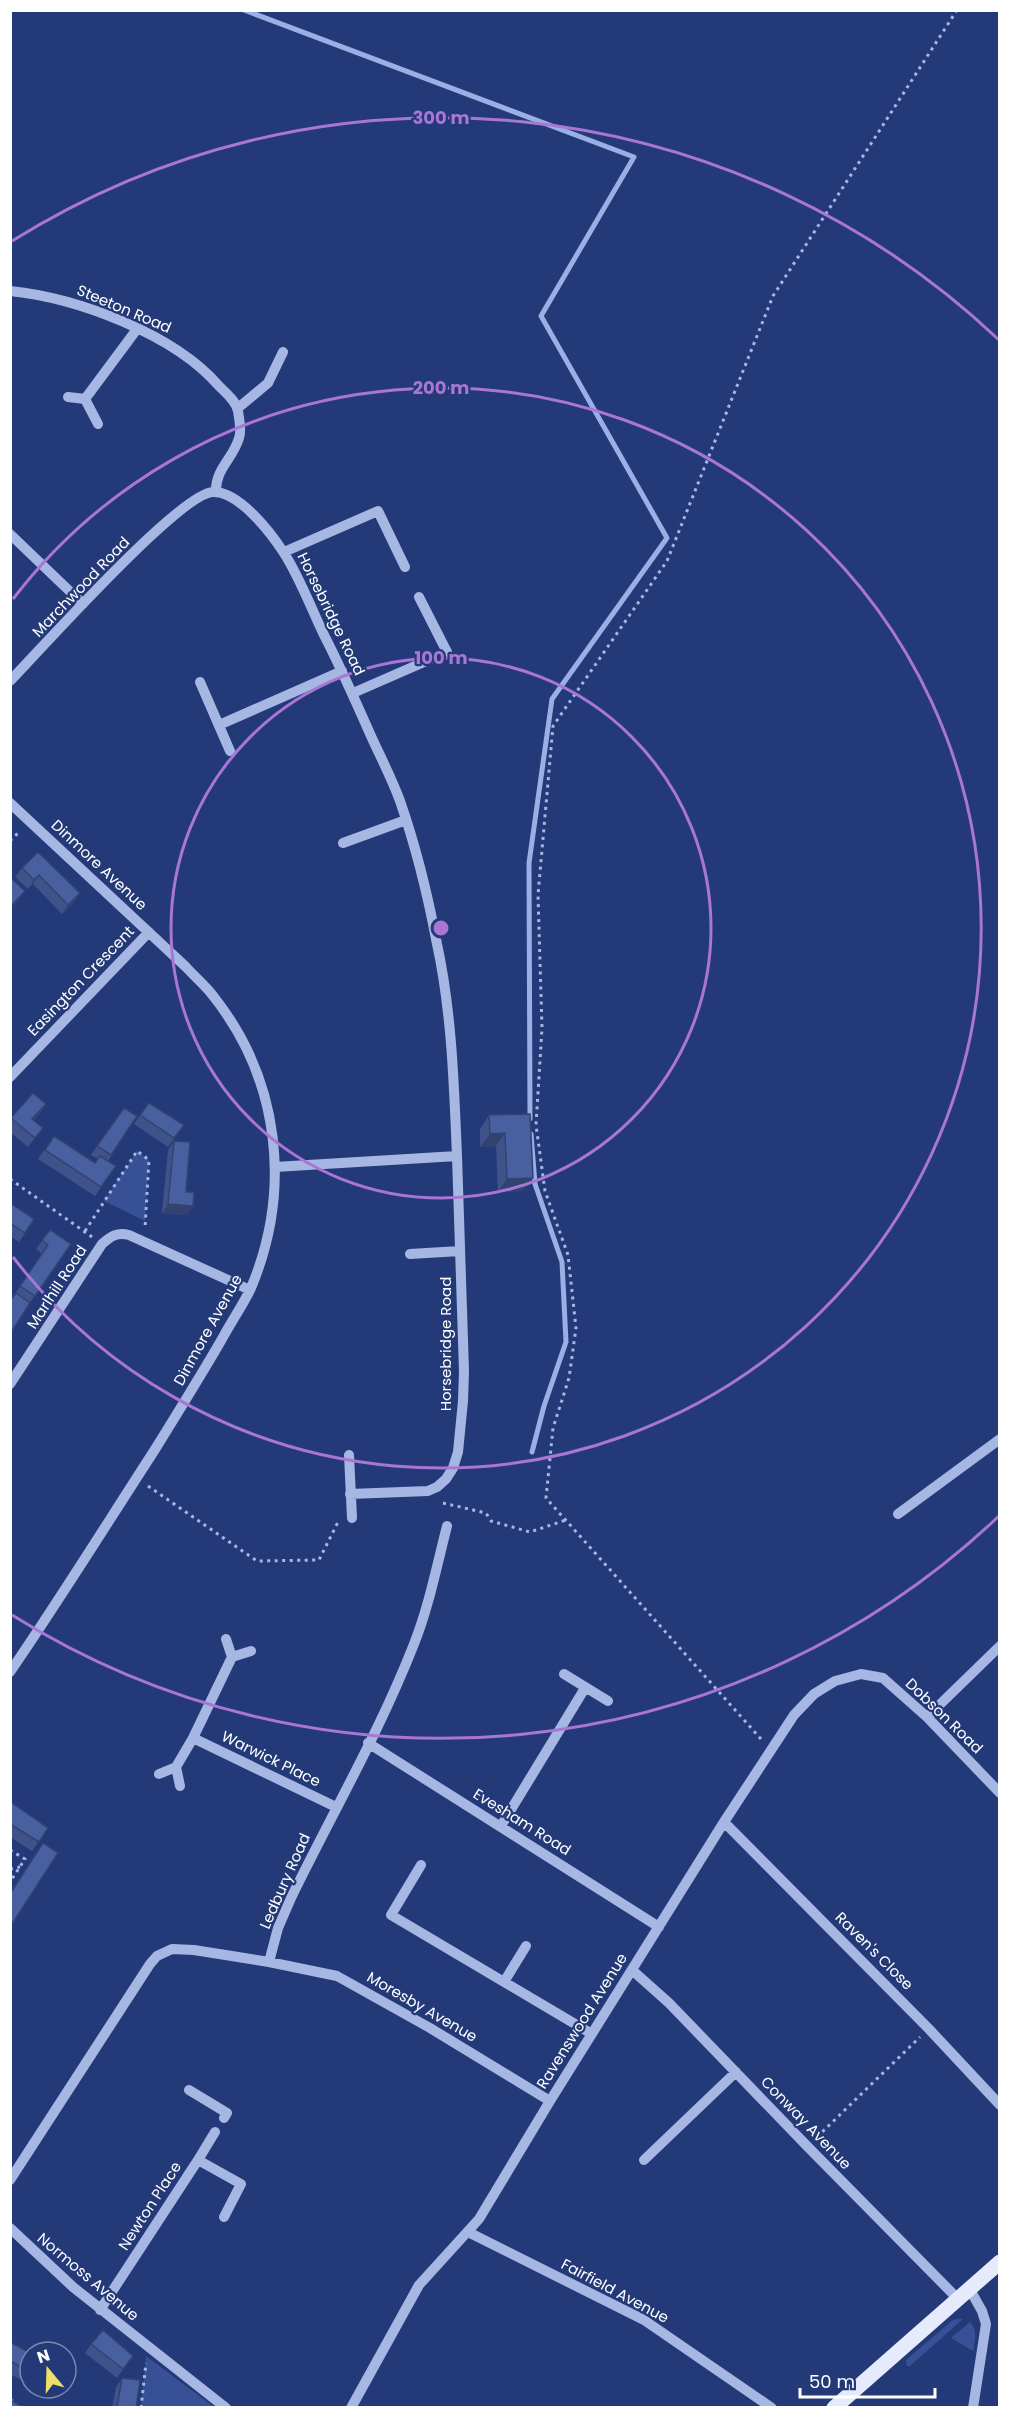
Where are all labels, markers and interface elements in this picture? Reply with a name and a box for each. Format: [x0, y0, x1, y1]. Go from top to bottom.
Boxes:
text: 300 m [412, 105, 470, 130]
street label: Steeton Road [74, 279, 175, 338]
text: 200 m [413, 375, 469, 400]
street label: Marchwood Road [27, 532, 134, 641]
street label: Horsebridge Road [292, 549, 370, 679]
text: 100 m [414, 645, 468, 670]
street label: Dinmore Avenue [47, 815, 152, 915]
centre of rings [431, 918, 451, 938]
street label: Easington Crescent [23, 921, 139, 1040]
street label: Marlhill Road [22, 1241, 92, 1333]
street label: Dinmore Avenue [168, 1270, 247, 1389]
street label: Horsebridge Road [435, 1277, 456, 1411]
street label: Dobson Road [901, 1673, 988, 1758]
street label: Warwick Place [218, 1725, 324, 1792]
street label: Evesham Road [469, 1783, 575, 1860]
street label: Ledbury Road [254, 1830, 315, 1932]
street label: Raven's Close [831, 1907, 918, 1994]
street label: Ravenswood Avenue [531, 1949, 632, 2093]
street label: Moresby Avenue [363, 1966, 481, 2047]
street label: Conway Avenue [756, 2071, 856, 2174]
street label: Newton Place [113, 2157, 186, 2254]
street label: Normoss Avenue [33, 2228, 144, 2325]
street label: Fairfield Avenue [558, 2253, 673, 2328]
north arrow [18, 2340, 78, 2400]
text: N [34, 2343, 53, 2369]
scale bar [800, 2361, 935, 2399]
text: 50 m [809, 2369, 855, 2394]

